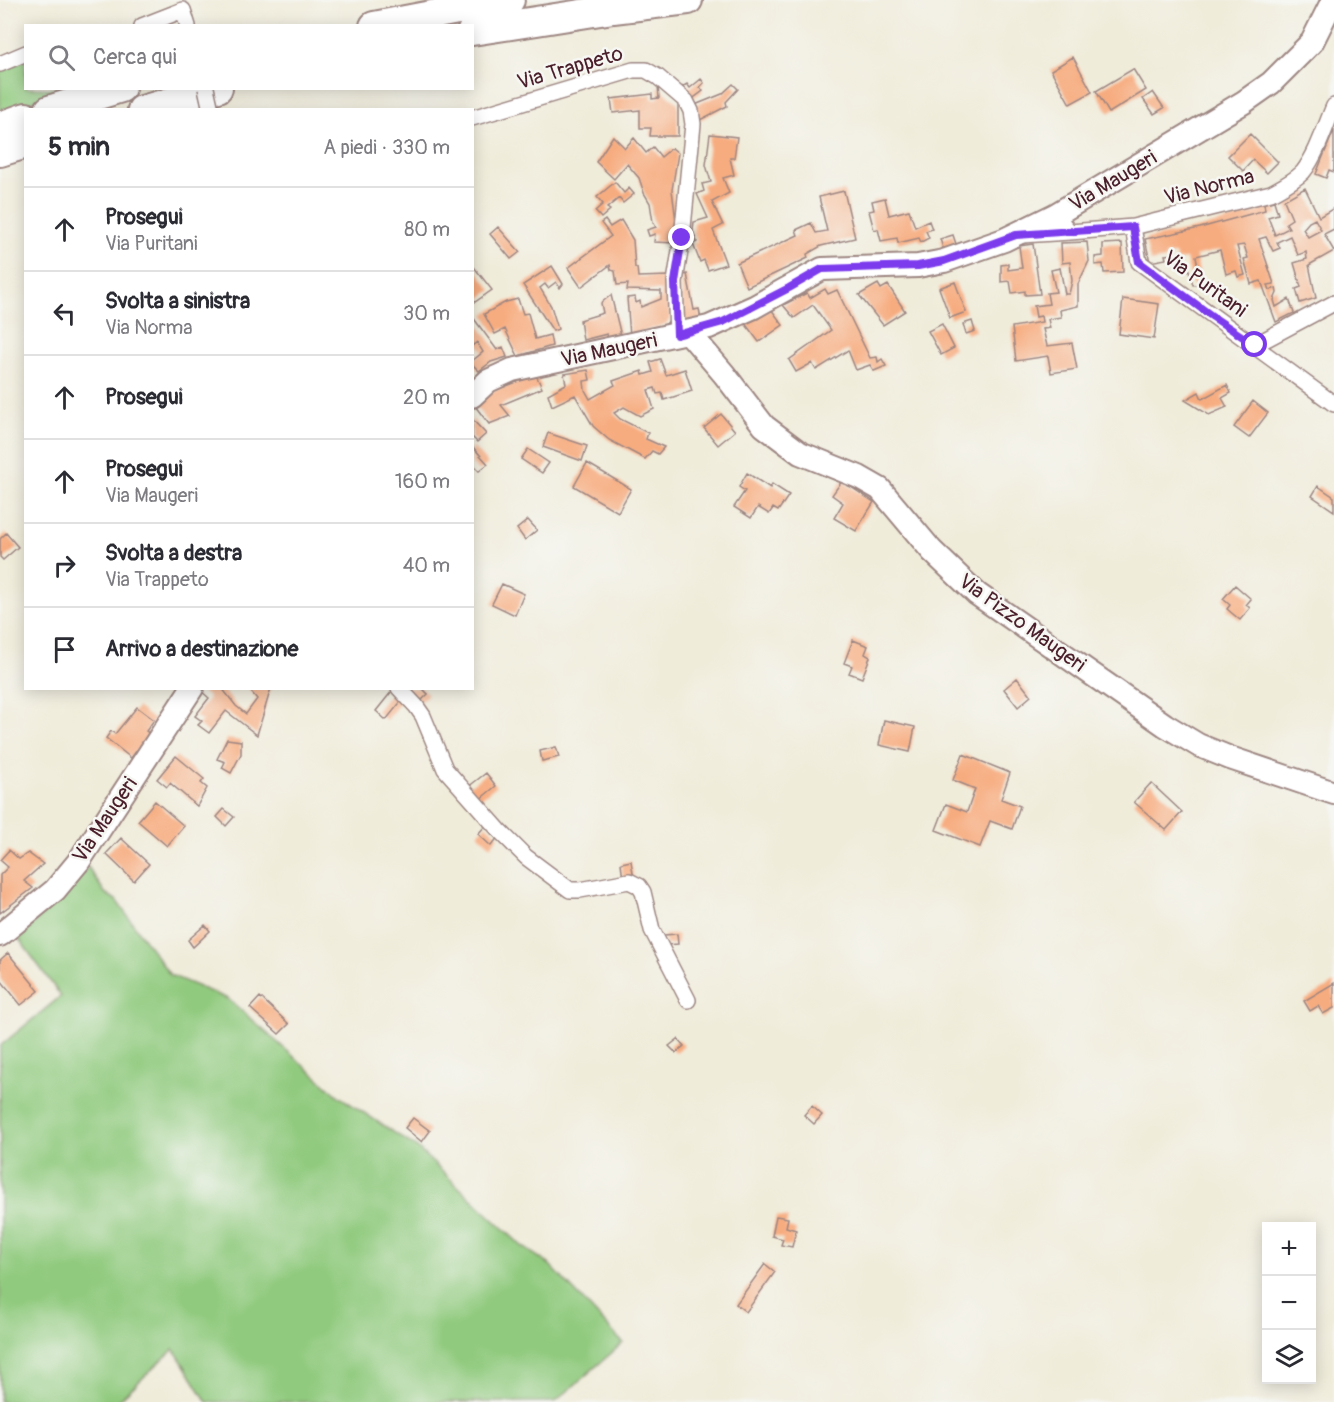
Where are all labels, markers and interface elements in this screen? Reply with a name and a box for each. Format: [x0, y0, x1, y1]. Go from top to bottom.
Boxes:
search box [24, 24, 474, 90]
street label: Via Trappeto [514, 40, 626, 96]
icon: search [45, 41, 78, 74]
text: Cerca qui [93, 43, 177, 71]
text: 5 min [48, 131, 110, 163]
text: A piedi · 330 m [323, 135, 450, 160]
street label: Via Maugeri [1064, 144, 1162, 218]
street label: Via Norma [1161, 163, 1257, 211]
text: Prosegui [105, 203, 183, 231]
icon: ahead [48, 213, 81, 246]
text: 80 m [404, 217, 450, 242]
route end [668, 224, 694, 250]
text: Via Puritani [105, 231, 198, 256]
street label: Via Puritani [1158, 244, 1252, 324]
text: Svolta a sinistra [105, 287, 250, 315]
icon: left [48, 297, 81, 330]
text: 30 m [403, 301, 450, 326]
text: Via Norma [105, 315, 193, 340]
street label: Via Maugeri [558, 327, 660, 373]
route start [1241, 331, 1267, 357]
icon: ahead [48, 381, 81, 414]
text: Prosegui [105, 383, 183, 411]
text: 20 m [403, 385, 450, 410]
text: Prosegui [105, 455, 183, 483]
icon: ahead [48, 465, 81, 498]
text: 160 m [395, 469, 450, 494]
text: Via Maugeri [105, 483, 198, 508]
text: Svolta a destra [105, 539, 242, 567]
icon: right [48, 549, 81, 582]
text: 40 m [403, 553, 450, 578]
text: Via Trappeto [105, 567, 209, 592]
street label: Via Pizzo Maugeri [953, 568, 1091, 678]
icon: arrive [48, 633, 81, 666]
text: Arrivo a destinazione [105, 635, 298, 663]
street label: Via Maugeri [66, 772, 144, 868]
map controls [1262, 1222, 1316, 1384]
button: + [1262, 1222, 1316, 1276]
button: − [1262, 1276, 1316, 1330]
button: layers [1262, 1330, 1316, 1384]

